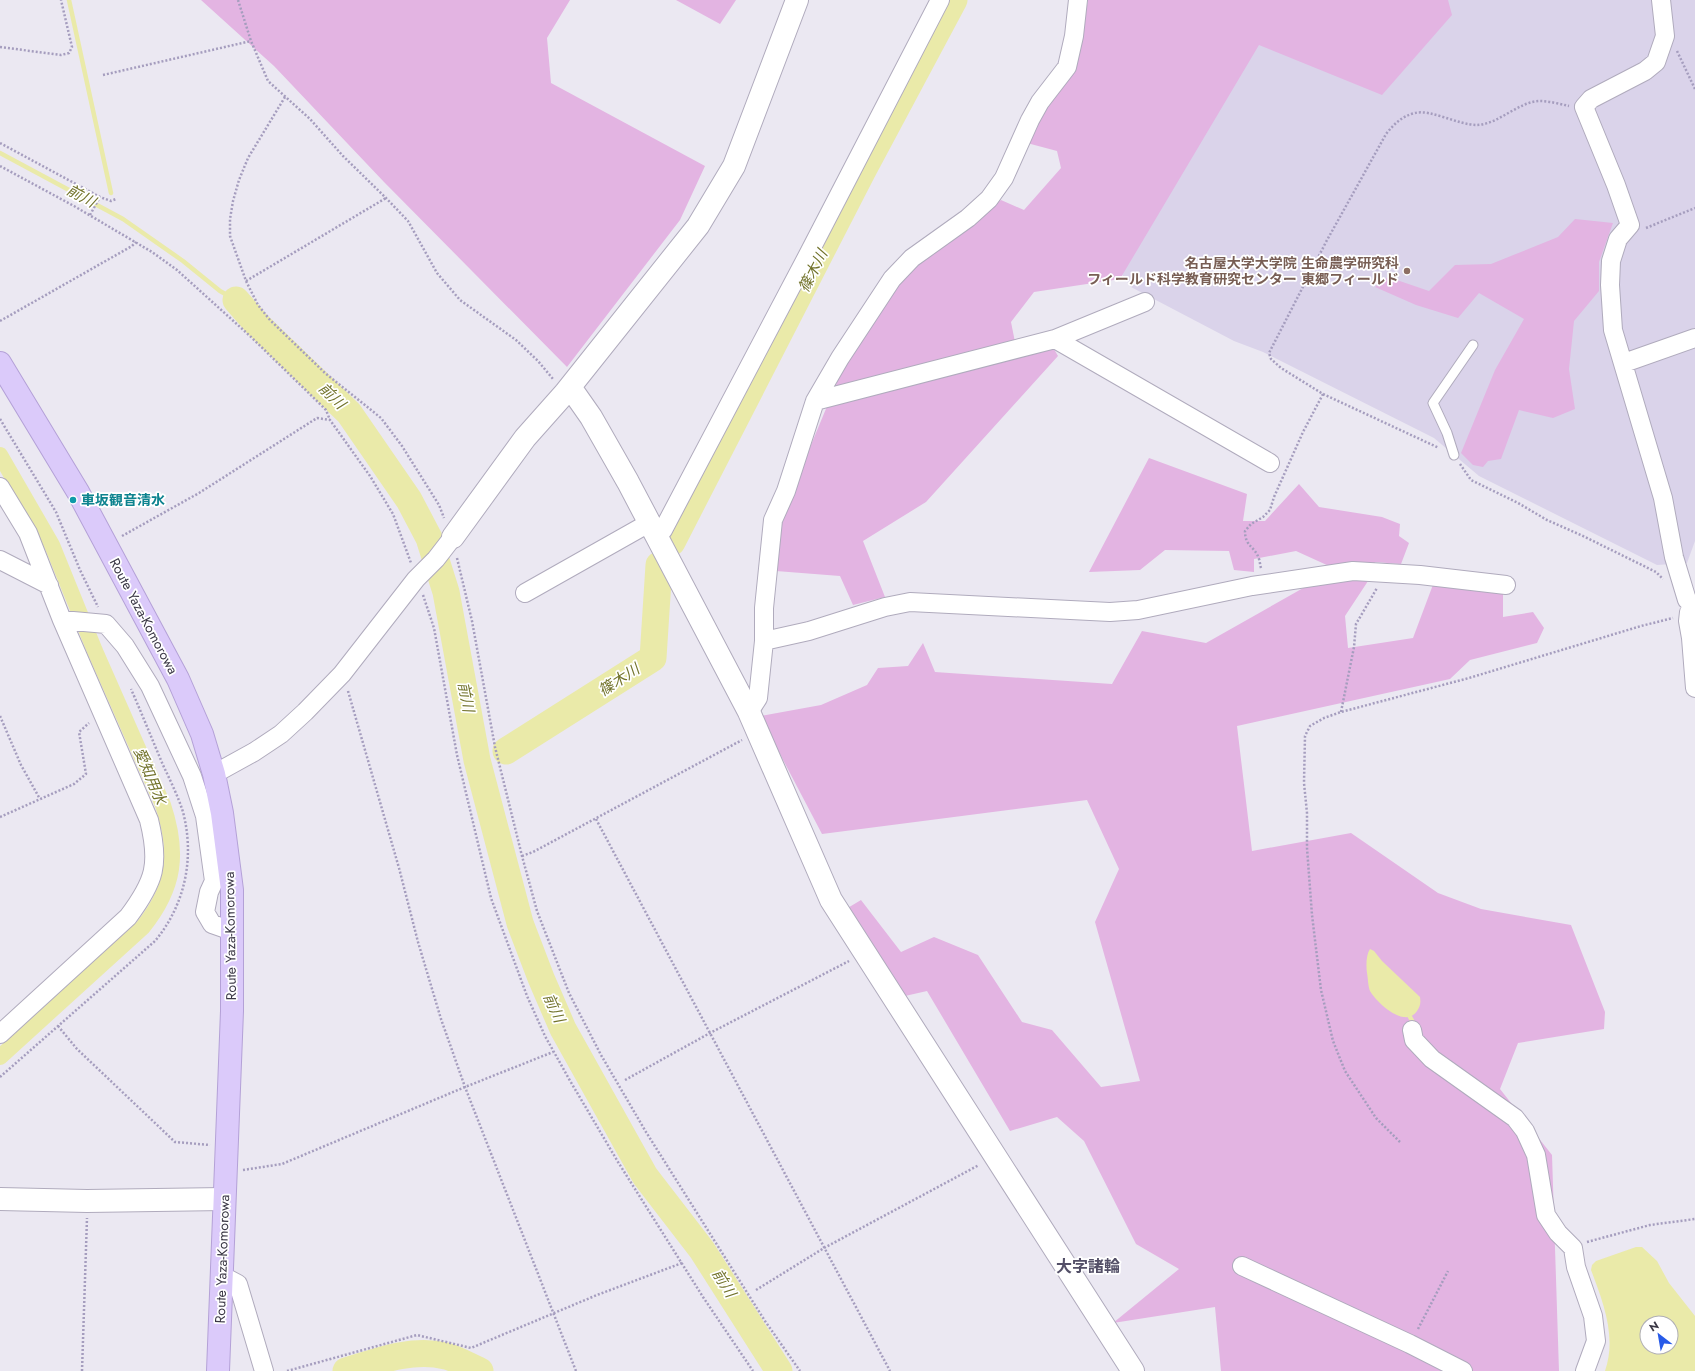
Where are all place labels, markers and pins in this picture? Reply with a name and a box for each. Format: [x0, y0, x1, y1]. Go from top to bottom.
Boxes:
place label: 名古屋大学大学院 生命農学研究科 フィールド科学教育研究センター 東郷フィールド [1087, 253, 1399, 289]
marker: 名古屋大学大学院 生命農学研究科 フィールド科学教育研究センター 東郷フィールド [1402, 266, 1412, 276]
place label: 車坂観音清水 [81, 490, 165, 510]
marker: 車坂観音清水 [68, 495, 78, 505]

